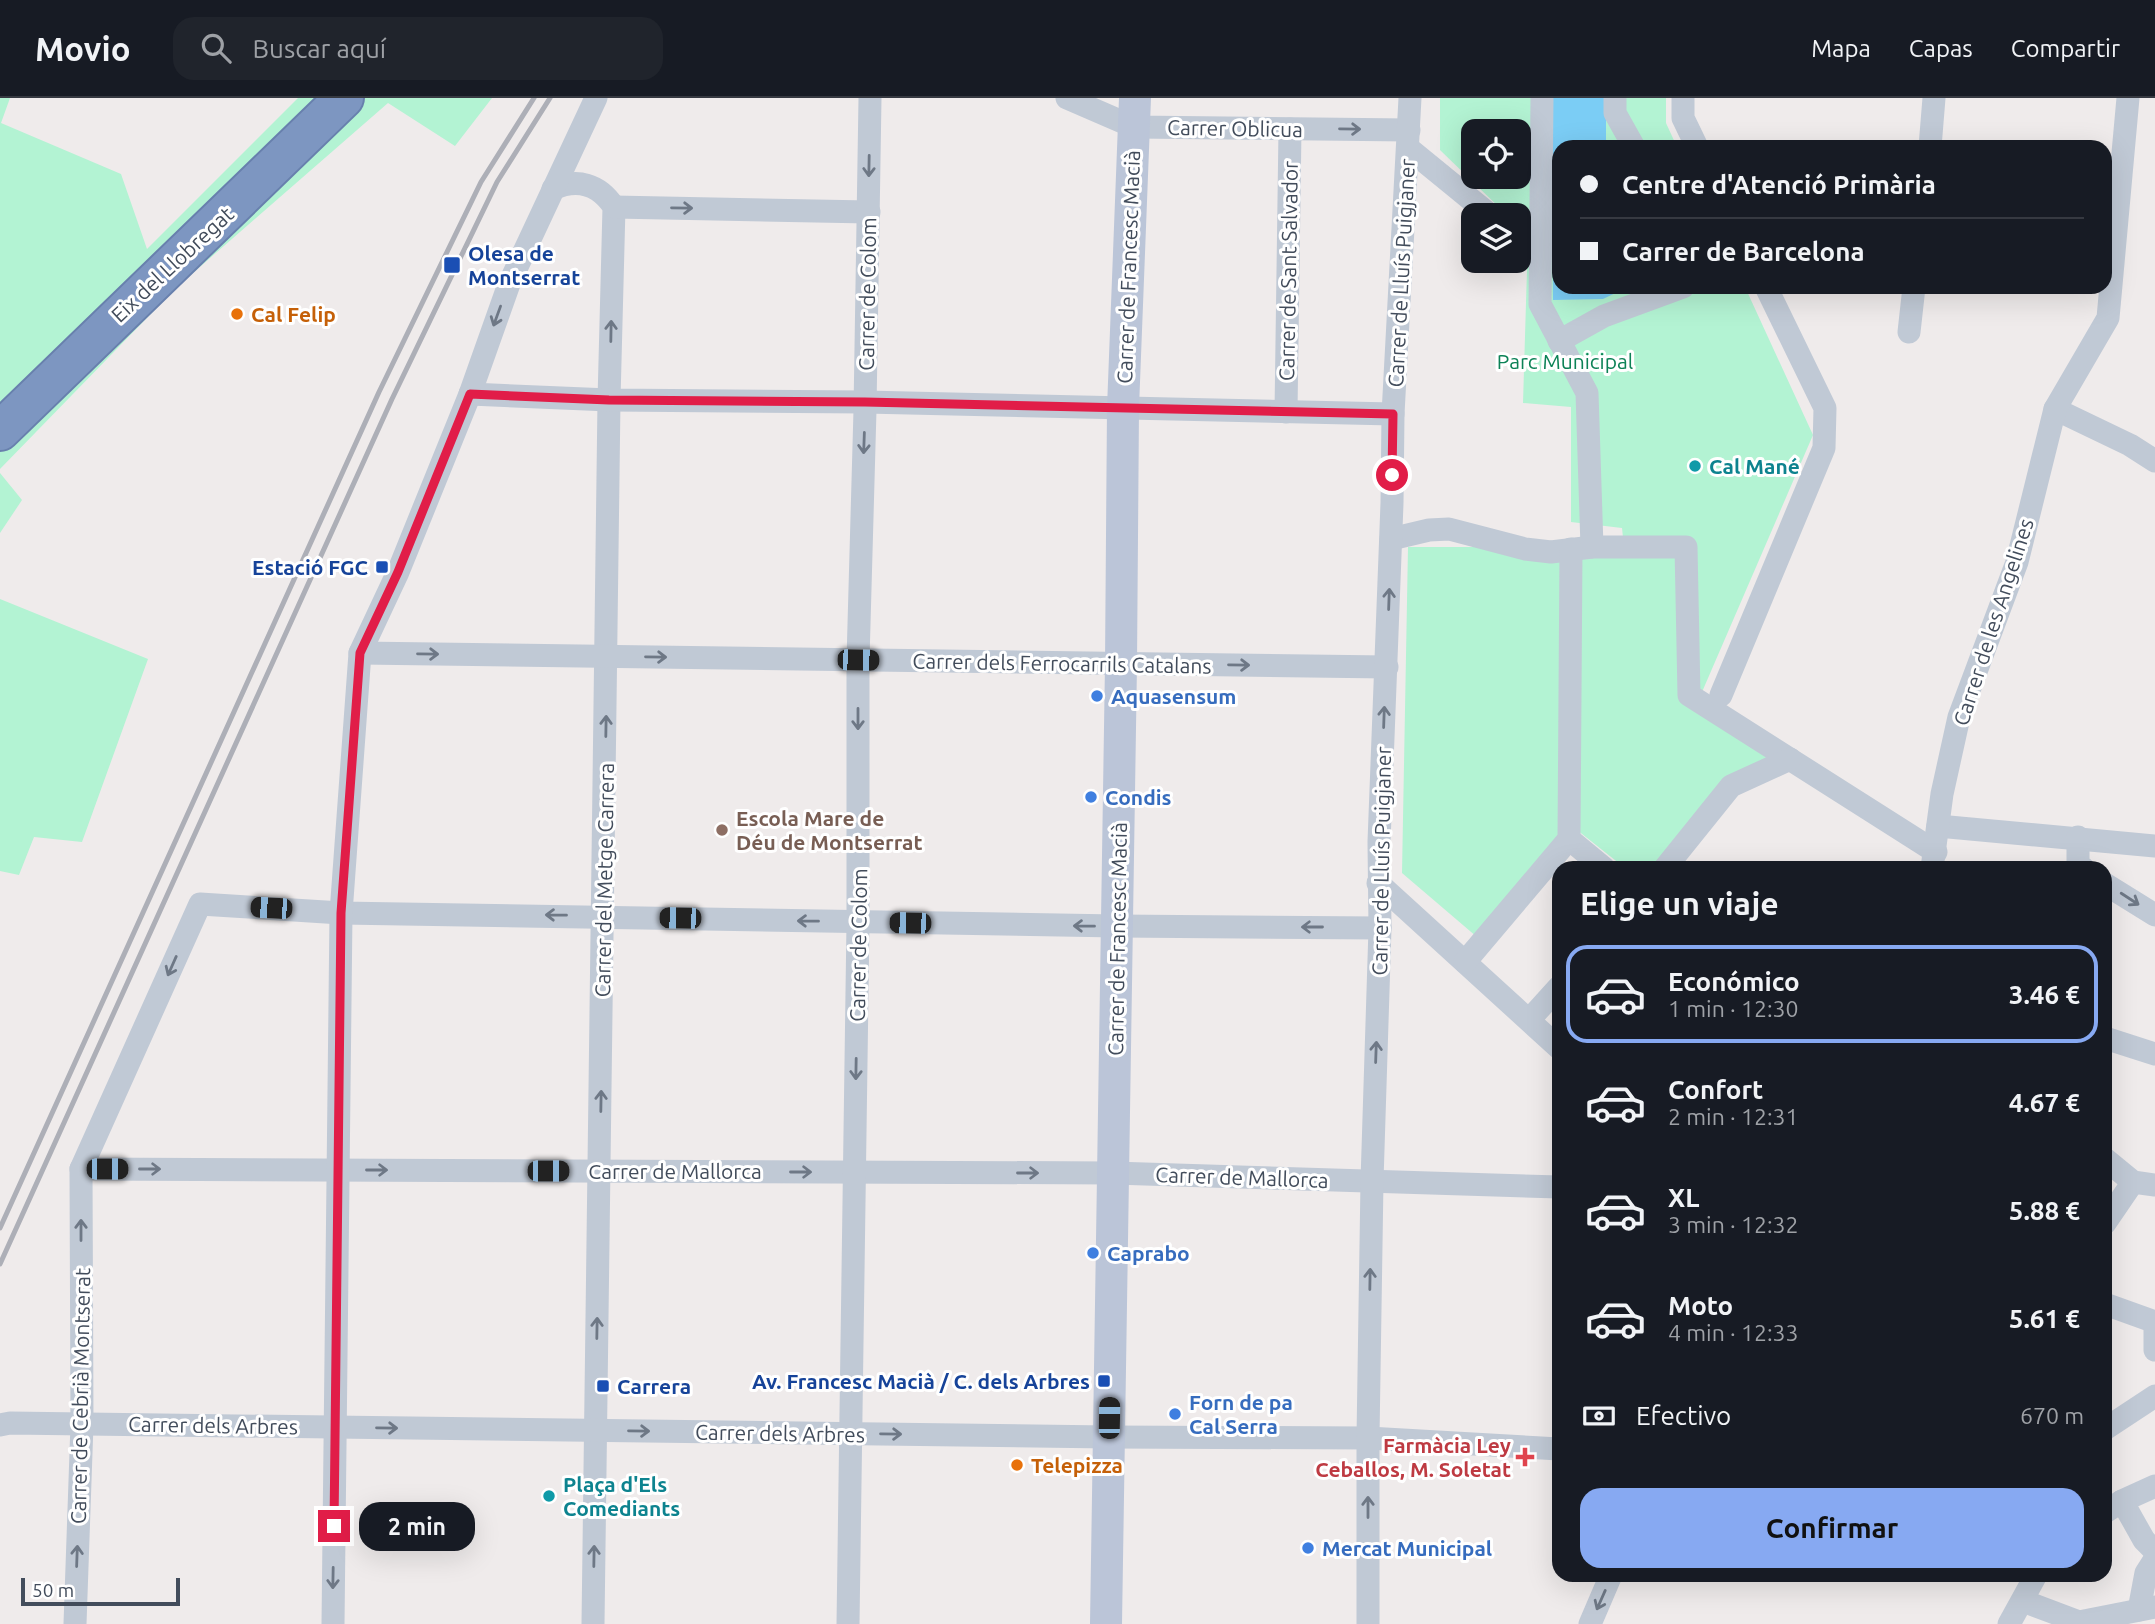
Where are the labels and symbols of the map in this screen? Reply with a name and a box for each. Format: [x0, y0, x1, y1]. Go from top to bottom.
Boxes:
street label: Carrer Oblicua [1167, 115, 1303, 141]
one-way arrow [1338, 123, 1361, 136]
street label: Carrer de Francesc Macià [1112, 150, 1144, 384]
one-way arrow [862, 154, 876, 177]
street label: Carrer de Lluís Puigjaner [1383, 158, 1419, 388]
street label: Carrer de Sant Salvador [1274, 161, 1302, 381]
street label: Eix del Llobregat [106, 201, 238, 327]
one-way arrow [670, 201, 693, 215]
street label: Carrer de Colom [854, 217, 880, 371]
place label: Olesa de Montserrat [468, 241, 580, 289]
marker: Olesa de Montserrat [442, 255, 462, 275]
place label: Cal Felip [251, 302, 336, 326]
one-way arrow [490, 305, 502, 327]
marker: Cal Felip [229, 306, 245, 322]
one-way arrow [604, 320, 618, 343]
park label: Parc Municipal [1497, 349, 1633, 373]
one-way arrow [857, 431, 871, 454]
place label: Cal Mané [1709, 454, 1800, 478]
marker: Cal Mané [1687, 458, 1703, 474]
route start [1376, 459, 1408, 491]
street label: Carrer de les Angelines [1948, 515, 2038, 729]
place label: Estació FGC [252, 555, 368, 579]
marker: Estació FGC [374, 559, 390, 575]
one-way arrow [1382, 588, 1396, 611]
one-way arrow [417, 647, 440, 661]
street label: Carrer dels Ferrocarrils Catalans [912, 648, 1212, 678]
car [837, 649, 880, 671]
one-way arrow [644, 650, 667, 664]
one-way arrow [1227, 658, 1250, 672]
place label: Aquasensum [1111, 684, 1236, 708]
marker: Aquasensum [1089, 688, 1105, 704]
one-way arrow [1378, 706, 1391, 729]
one-way arrow [851, 707, 865, 730]
one-way arrow [599, 715, 613, 738]
street label: Carrer de Lluís Puigjaner [1367, 746, 1395, 976]
street label: Carrer del Metge Carrera [590, 763, 618, 997]
place label: Condis [1105, 785, 1172, 809]
marker: Condis [1083, 789, 1099, 805]
place label: Escola Mare de Déu de Montserrat [736, 806, 923, 854]
marker: Escola Mare de Déu de Montserrat [714, 822, 730, 838]
street label: Carrer de Francesc Macià [1103, 822, 1131, 1056]
street label: Carrer de Colom [845, 868, 871, 1022]
one-way arrow [2120, 892, 2139, 907]
car [250, 896, 293, 920]
car [659, 907, 702, 929]
one-way arrow [544, 908, 567, 922]
car [889, 912, 932, 934]
one-way arrow [796, 914, 819, 928]
one-way arrow [1073, 919, 1096, 933]
one-way arrow [1300, 920, 1323, 934]
one-way arrow [165, 955, 178, 977]
one-way arrow [1369, 1041, 1382, 1064]
one-way arrow [849, 1057, 863, 1080]
one-way arrow [594, 1090, 608, 1113]
car [87, 1159, 129, 1180]
street label: Carrer de Mallorca [588, 1159, 762, 1183]
car [528, 1161, 570, 1182]
one-way arrow [138, 1162, 161, 1176]
street label: Carrer de Mallorca [1155, 1162, 1329, 1192]
one-way arrow [365, 1163, 388, 1177]
one-way arrow [789, 1165, 812, 1179]
one-way arrow [1016, 1166, 1039, 1180]
one-way arrow [74, 1219, 88, 1242]
place label: Caprabo [1107, 1241, 1190, 1265]
marker: Caprabo [1085, 1245, 1101, 1261]
street label: Carrer de Cebrià Montserat [66, 1268, 94, 1524]
one-way arrow [1363, 1268, 1377, 1291]
one-way arrow [590, 1317, 604, 1340]
place label: Av. Francesc Macià / C. dels Arbres [752, 1369, 1090, 1393]
marker: Av. Francesc Macià / C. dels Arbres [1096, 1373, 1112, 1389]
place label: Carrera [617, 1374, 691, 1398]
marker: Carrera [595, 1378, 611, 1394]
place label: Forn de pa Cal Serra [1189, 1390, 1293, 1438]
car [1099, 1397, 1120, 1439]
marker: Forn de pa Cal Serra [1167, 1406, 1183, 1422]
street label: Carrer dels Arbres [128, 1412, 298, 1438]
street label: Carrer dels Arbres [695, 1420, 865, 1446]
one-way arrow [375, 1421, 398, 1435]
one-way arrow [627, 1424, 650, 1438]
one-way arrow [879, 1428, 902, 1441]
place label: Farmàcia Ley Ceballos, M. Soletat [1315, 1433, 1511, 1481]
marker: Farmàcia Ley Ceballos, M. Soletat [1517, 1449, 1533, 1465]
place label: Telepizza [1031, 1453, 1123, 1477]
marker: Telepizza [1009, 1457, 1025, 1473]
place label: Plaça d'Els Comediants [563, 1472, 680, 1520]
marker: Plaça d'Els Comediants [541, 1488, 557, 1504]
one-way arrow [1361, 1496, 1375, 1519]
callout: 2 min [358, 1502, 474, 1550]
route end [318, 1510, 350, 1542]
place label: Mercat Municipal [1322, 1536, 1492, 1560]
marker: Mercat Municipal [1300, 1540, 1316, 1556]
one-way arrow [71, 1545, 84, 1568]
one-way arrow [587, 1545, 601, 1568]
one-way arrow [327, 1567, 340, 1590]
scale bar [21, 1575, 180, 1607]
one-way arrow [1593, 1588, 1606, 1610]

